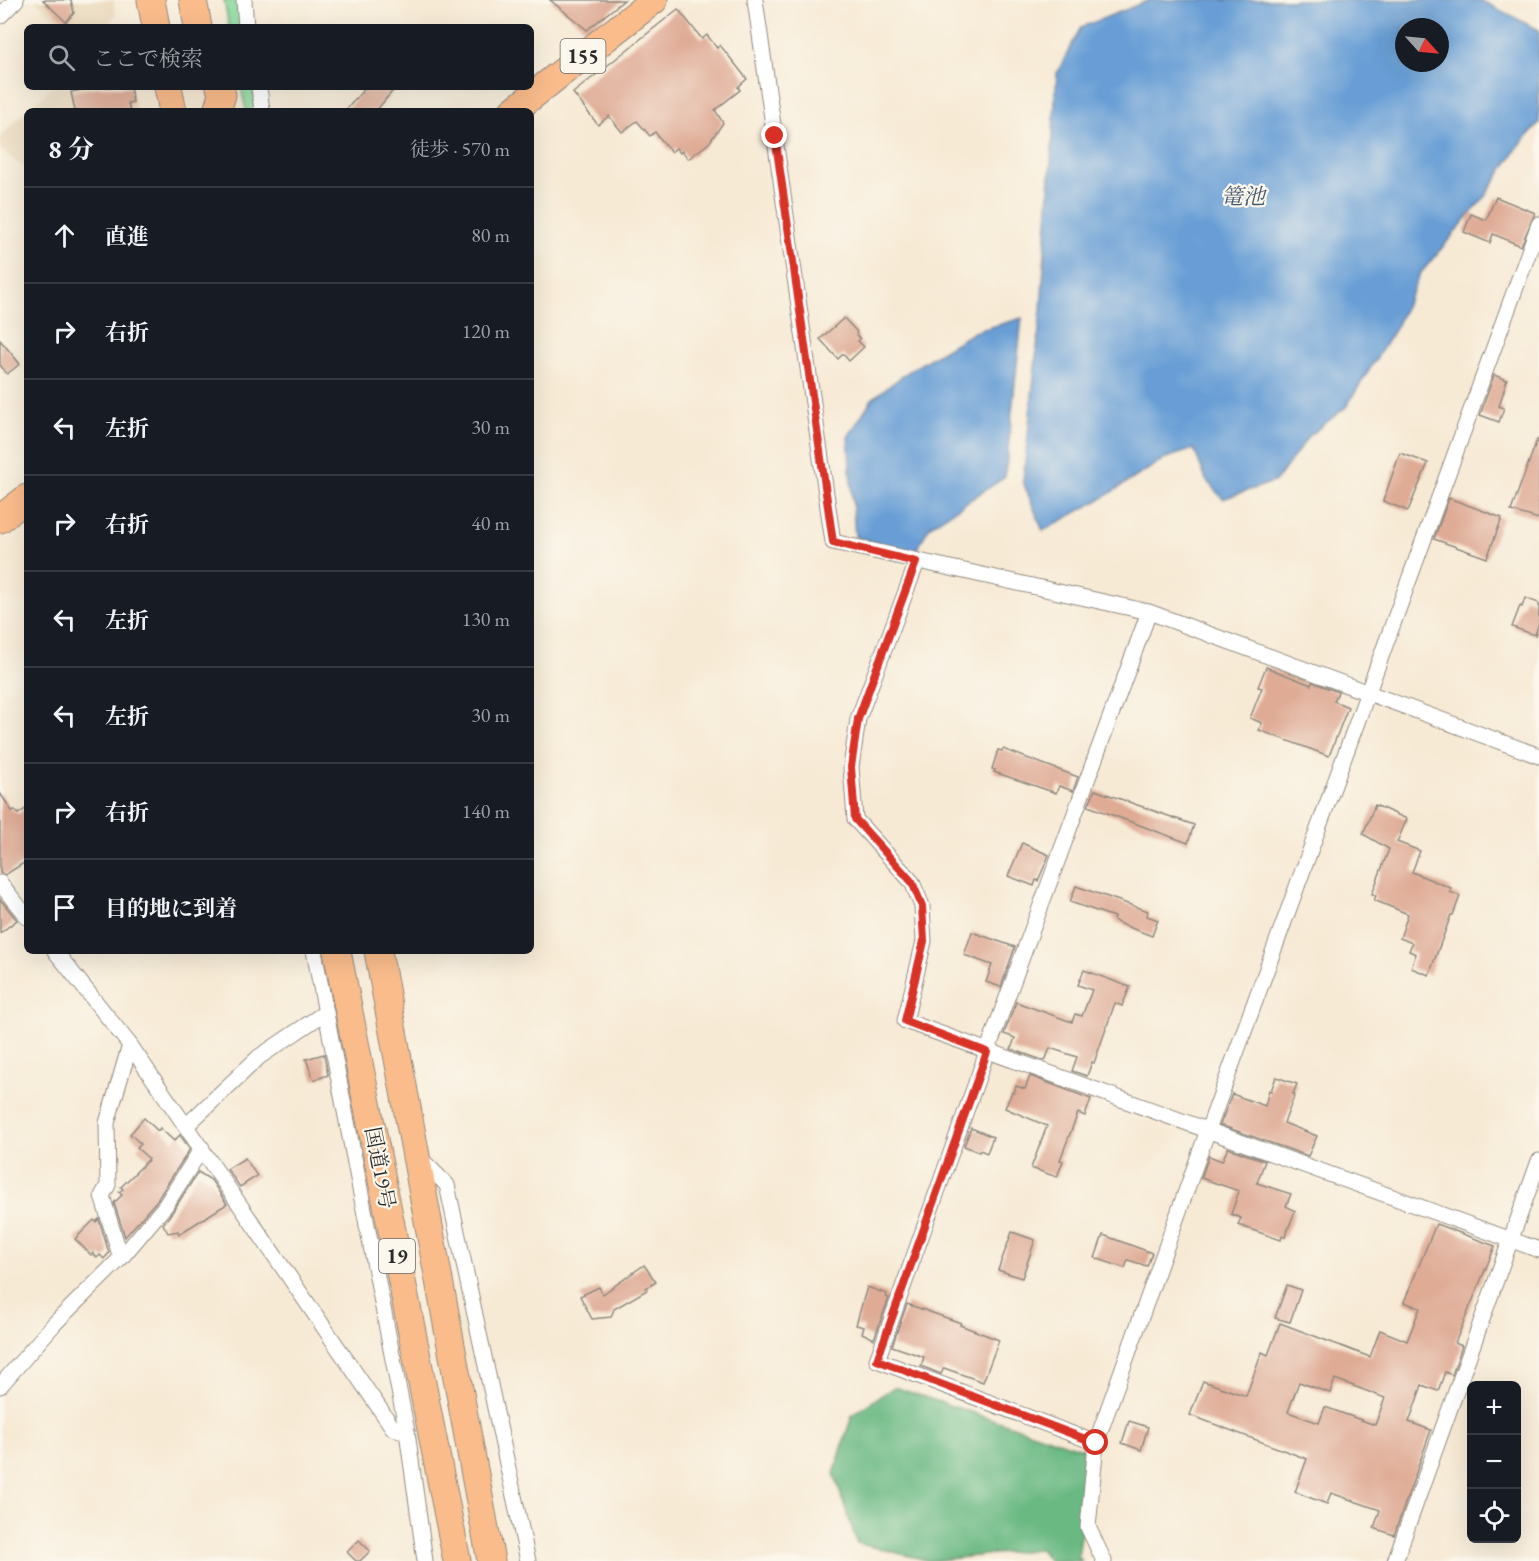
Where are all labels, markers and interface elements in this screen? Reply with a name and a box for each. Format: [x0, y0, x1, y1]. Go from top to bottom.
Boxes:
north arrow [1395, 18, 1449, 72]
search box [24, 24, 534, 90]
road number: 155 [560, 39, 606, 73]
icon: search [45, 41, 78, 74]
text: ここで検索 [93, 44, 203, 73]
route end [761, 122, 787, 148]
text: 8 分 [48, 132, 94, 166]
text: 徒歩 · 570 m [410, 136, 510, 162]
water label: 篭池 [1221, 182, 1268, 211]
icon: ahead [48, 219, 81, 252]
text: 直進 [105, 222, 149, 251]
text: 80 m [471, 222, 510, 248]
icon: right [48, 315, 81, 348]
text: 右折 [105, 318, 149, 347]
text: 120 m [462, 318, 510, 344]
icon: left [48, 411, 81, 444]
text: 左折 [105, 414, 149, 443]
text: 30 m [471, 414, 510, 440]
icon: right [48, 507, 81, 540]
text: 右折 [105, 510, 149, 539]
text: 40 m [471, 510, 510, 536]
icon: left [48, 603, 81, 636]
text: 左折 [105, 606, 149, 635]
text: 130 m [462, 606, 510, 632]
icon: left [48, 699, 81, 732]
text: 左折 [105, 702, 149, 731]
text: 30 m [471, 702, 510, 728]
icon: right [48, 795, 81, 828]
text: 右折 [105, 798, 149, 827]
text: 140 m [462, 798, 510, 824]
icon: arrive [48, 891, 81, 924]
text: 目的地に到着 [105, 894, 237, 923]
street label: 国道19号 [359, 1125, 402, 1211]
road number: 19 [379, 1239, 415, 1273]
map controls [1467, 1381, 1521, 1543]
button: + [1467, 1381, 1521, 1435]
route start [1082, 1429, 1108, 1455]
button: − [1467, 1435, 1521, 1489]
button: locate [1467, 1489, 1521, 1543]

